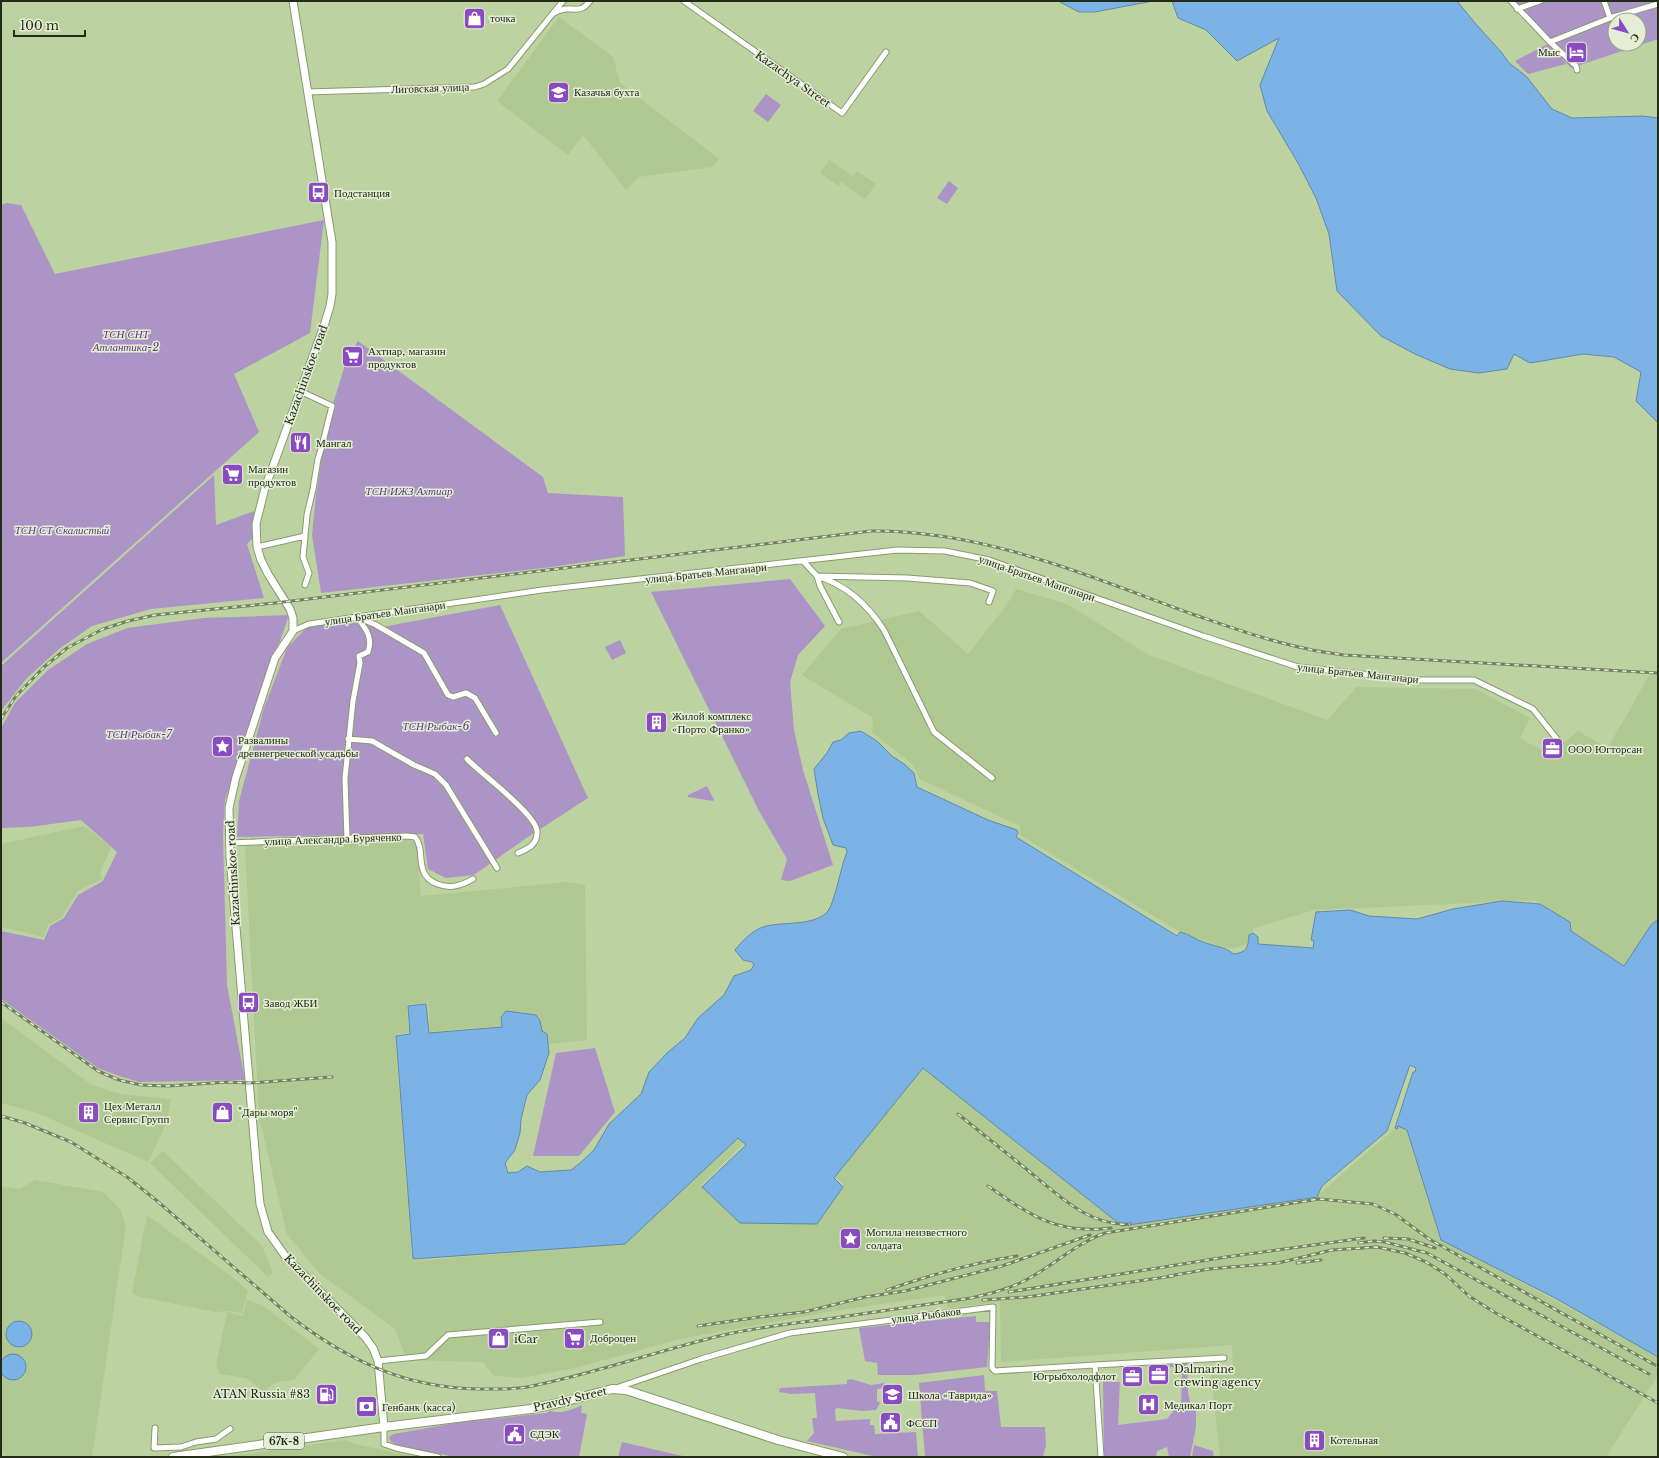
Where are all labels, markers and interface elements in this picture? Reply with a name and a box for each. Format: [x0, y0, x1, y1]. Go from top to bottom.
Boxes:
shop icon: точка [461, 5, 487, 31]
place label: точка [490, 11, 516, 25]
scale bar [14, 12, 85, 38]
north arrow [1607, 12, 1647, 52]
text: 100 m [20, 18, 59, 33]
text: С [1627, 31, 1643, 45]
hotel icon: Мыс [1563, 39, 1589, 65]
place label: Мыс [1538, 45, 1560, 59]
street label: Kazachya Street [752, 48, 834, 111]
school or university icon: Казачья бухта [546, 79, 572, 105]
street label: Лиговская улица [391, 80, 470, 96]
place label: Казачья бухта [574, 85, 639, 99]
bus stop icon: Подстанция [306, 180, 332, 206]
place label: Подстанция [334, 186, 390, 200]
street label: Kazachinskoe road [281, 322, 331, 427]
park label: ТСН СНТ Атлантика-2 [92, 327, 159, 354]
supermarket icon: Ахтиар, магазин продуктов [339, 344, 365, 370]
place label: Ахтиар, магазин продуктов [368, 344, 446, 371]
restaurant icon: Мангал [287, 430, 313, 456]
place label: Мангал [316, 436, 352, 450]
supermarket icon: Магазин продуктов [220, 462, 246, 488]
place label: Магазин продуктов [248, 462, 296, 489]
park label: ТСН ИЖЗ Ахтиар [366, 484, 453, 498]
park label: ТСН СТ Скалистый [15, 523, 110, 537]
street label: улица Братьев Манганари [977, 552, 1097, 604]
street label: улица Братьев Манганари [645, 560, 767, 586]
street label: улица Братьев Манганари [324, 598, 446, 628]
street label: улица Братьев Манганари [1297, 660, 1419, 686]
building icon: Жилой комплекс «Порто Франко» [643, 709, 669, 735]
place label: Жилой комплекс «Порто Франко» [672, 709, 751, 736]
park label: ТСН Рыбак-6 [403, 719, 469, 733]
park label: ТСН Рыбак-7 [106, 727, 173, 741]
place icon: Развалины древнегреческой усадьбы [210, 733, 236, 759]
place label: Развалины древнегреческой усадьбы [238, 733, 359, 760]
office icon: ООО Югторсан [1540, 736, 1566, 762]
place label: ООО Югторсан [1568, 742, 1642, 756]
street label: Kazachinskoe road [223, 819, 243, 926]
street label: улица Александра Буряченко [264, 830, 402, 848]
bus stop icon: Завод ЖБИ [236, 990, 262, 1016]
place label: Завод ЖБИ [264, 996, 318, 1010]
building icon: Цех Металл Сервис Групп [76, 1099, 102, 1125]
place label: Цех Металл Сервис Групп [104, 1099, 169, 1126]
shop icon: "Дары моря" [210, 1099, 236, 1125]
place label: "Дары моря" [238, 1105, 298, 1119]
place icon: Могила неизвестного солдата [838, 1225, 864, 1251]
place label: Могила неизвестного солдата [866, 1225, 968, 1252]
street label: Kazachinskoe road [281, 1251, 365, 1337]
street label: улица Рыбаков [891, 1304, 961, 1326]
supermarket icon: Доброцен [561, 1325, 587, 1351]
shop icon: iCar [486, 1326, 512, 1352]
place label: Доброцен [590, 1331, 636, 1345]
place label: iCar [514, 1332, 539, 1346]
office icon: Dalmarine crewing agency [1145, 1362, 1171, 1388]
place label: Dalmarine crewing agency [1174, 1362, 1261, 1389]
office icon: Югрыбхолодфлот [1119, 1363, 1145, 1389]
place label: Югрыбхолодфлот [1033, 1369, 1116, 1383]
fuel station icon: ATAN Russia #83 [313, 1381, 339, 1407]
school or university icon: Школа «Таврида» [880, 1382, 906, 1408]
street label: Pravdy Street [532, 1384, 609, 1414]
place label: ATAN Russia #83 [212, 1387, 310, 1401]
place label: Школа «Таврида» [908, 1388, 992, 1402]
hospital icon: Медикал Порт [1136, 1392, 1162, 1418]
bank icon: Генбанк (касса) [354, 1394, 380, 1420]
place label: Медикал Порт [1164, 1398, 1232, 1412]
place label: Генбанк (касса) [382, 1400, 456, 1414]
public building icon: ФССП [878, 1410, 904, 1436]
place label: ФССП [906, 1416, 937, 1430]
public building icon: СДЭК [502, 1421, 528, 1447]
place label: СДЭК [530, 1427, 560, 1441]
building icon: Котельная [1302, 1427, 1328, 1453]
road number: 67К-8 [264, 1433, 304, 1449]
place label: Котельная [1330, 1433, 1378, 1447]

